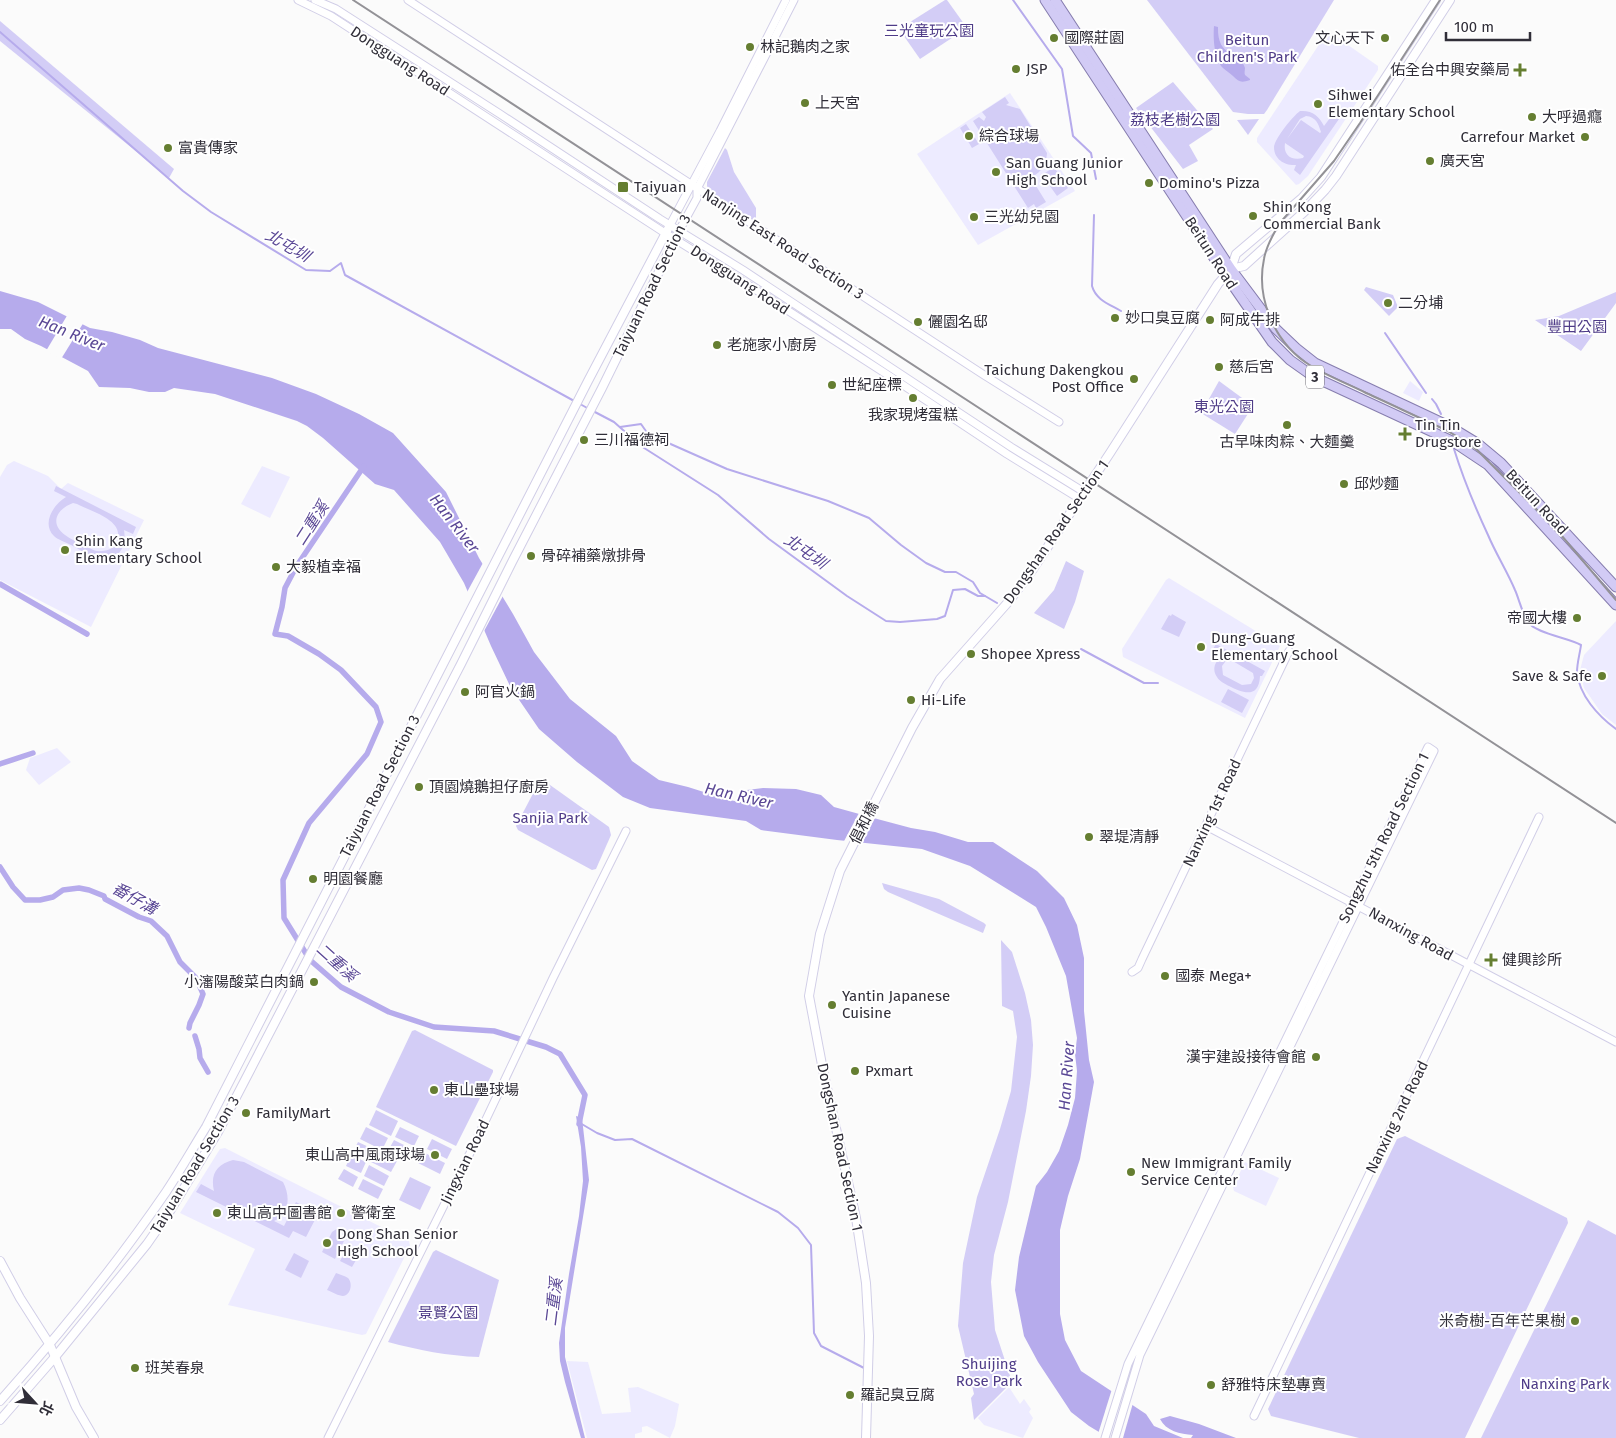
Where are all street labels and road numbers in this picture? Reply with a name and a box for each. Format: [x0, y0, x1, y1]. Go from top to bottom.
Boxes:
street label: Dongguang Road [347, 22, 453, 100]
street label: Nanjing East Road Section 3 [699, 185, 867, 303]
street label: Taiyuan Road Section 3 [609, 211, 695, 361]
street label: Beitun Road [1181, 213, 1241, 293]
street label: Dongguang Road [687, 241, 793, 319]
road number: 3 [1306, 366, 1324, 388]
street label: Dongshan Road Section 1 [999, 457, 1113, 607]
street label: Beitun Road [1502, 465, 1572, 539]
street label: Taiyuan Road Section 3 [336, 712, 424, 860]
street label: Songzhu 5th Road Section 1 [1335, 750, 1433, 926]
street label: Nanxing 1st Road [1179, 756, 1245, 870]
street label: 倡和橋 [846, 799, 882, 847]
street label: Nanxing Road [1366, 903, 1456, 965]
street label: Nanxing 2nd Road [1362, 1058, 1432, 1176]
street label: Dongshan Road Section 1 [813, 1061, 867, 1233]
street label: Taiyuan Road Section 3 [147, 1093, 243, 1237]
street label: Jingxian Road [437, 1117, 493, 1207]

